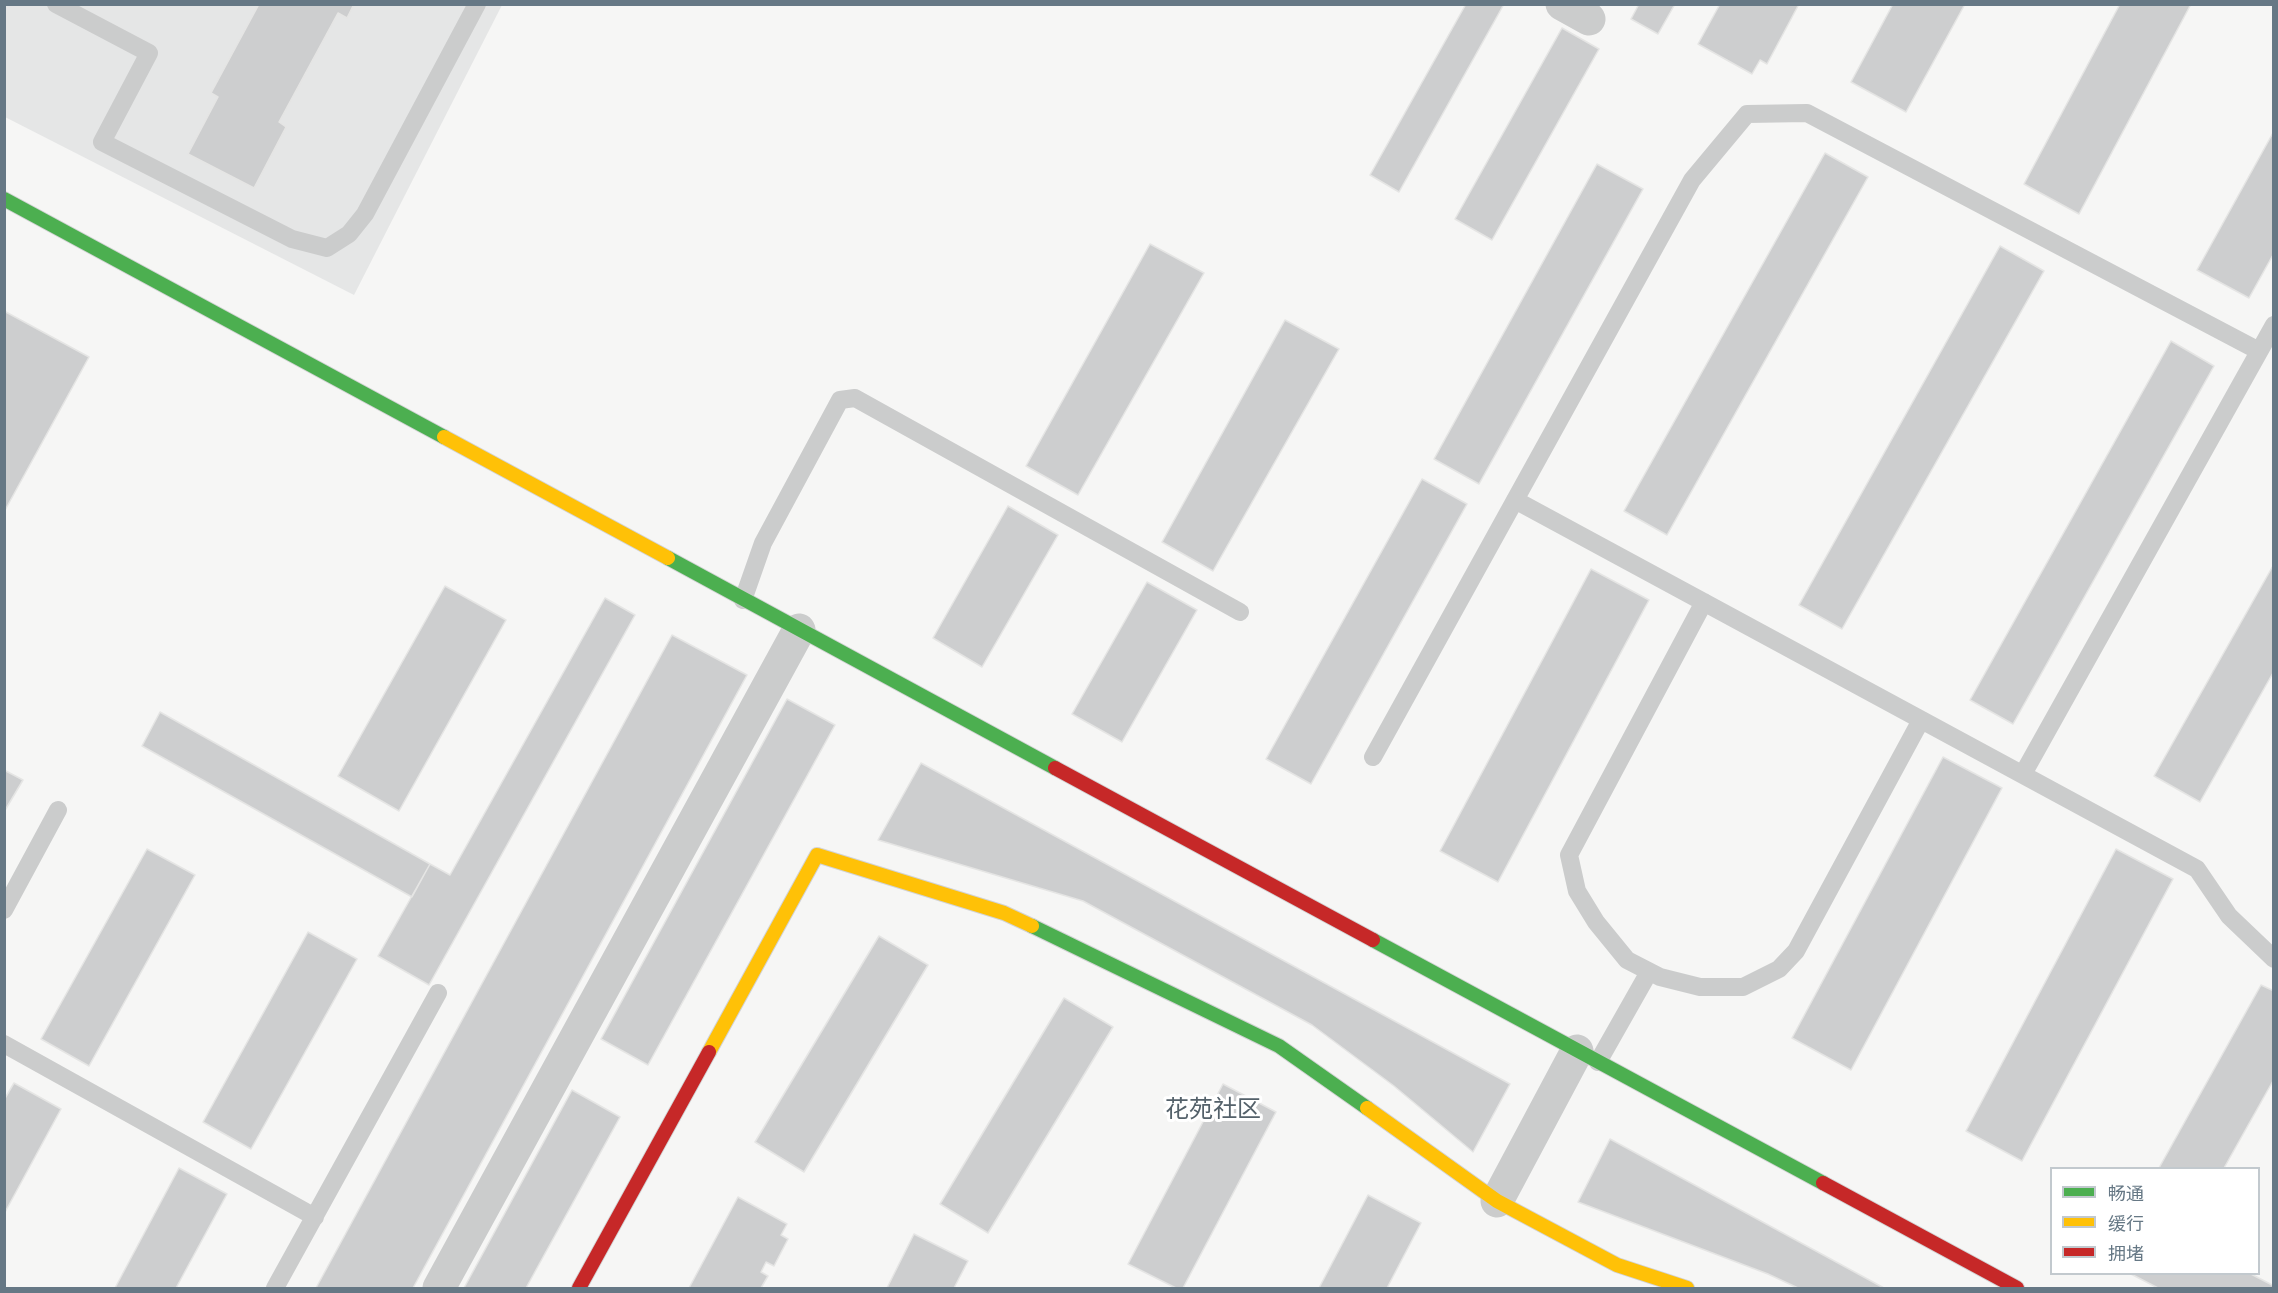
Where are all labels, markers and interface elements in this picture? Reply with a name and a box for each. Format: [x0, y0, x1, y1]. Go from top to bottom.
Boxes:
district label: 花苑社区 [1165, 1097, 1261, 1125]
legend [2050, 1167, 2260, 1275]
text: 畅通 [2108, 1183, 2144, 1205]
text: 缓行 [2108, 1213, 2144, 1235]
text: 拥堵 [2108, 1243, 2144, 1265]

